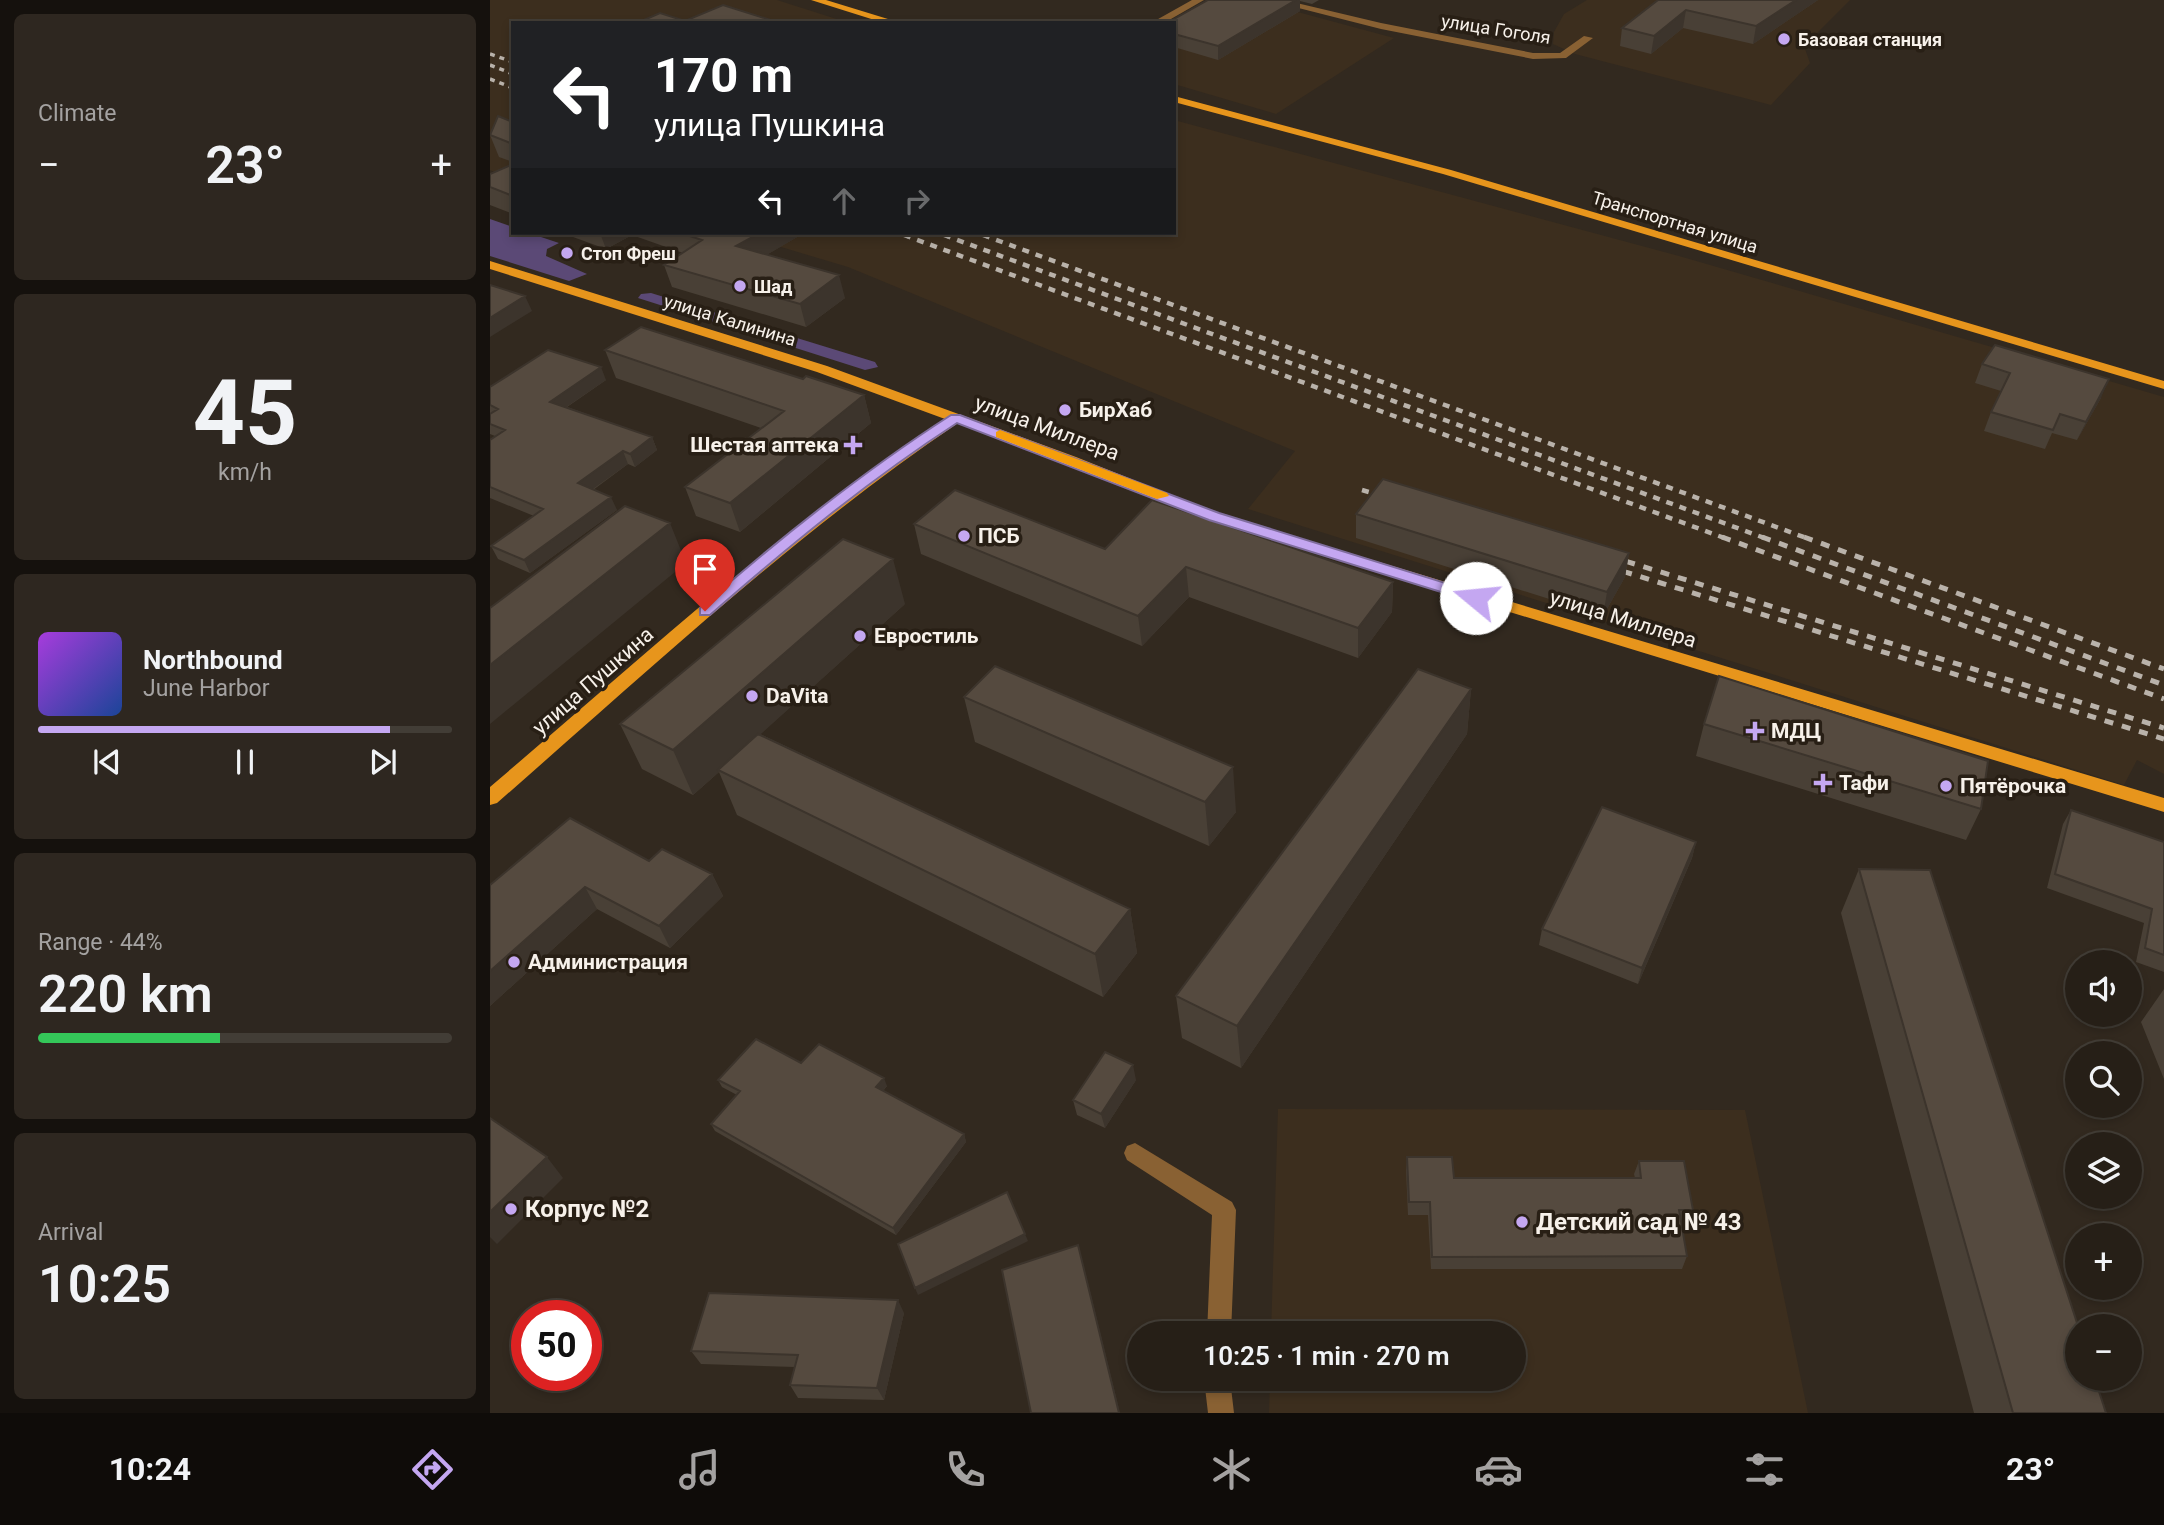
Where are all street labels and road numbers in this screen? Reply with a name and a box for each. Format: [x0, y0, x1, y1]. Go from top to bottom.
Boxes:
street label: улица Гоголя [1440, 10, 1552, 48]
street label: Транспортная улица [1590, 187, 1760, 257]
street label: улица Калинина [661, 290, 799, 350]
street label: улица Миллера [972, 391, 1122, 465]
street label: улица Миллера [1547, 585, 1699, 653]
street label: улица Пушкина [528, 622, 658, 740]

